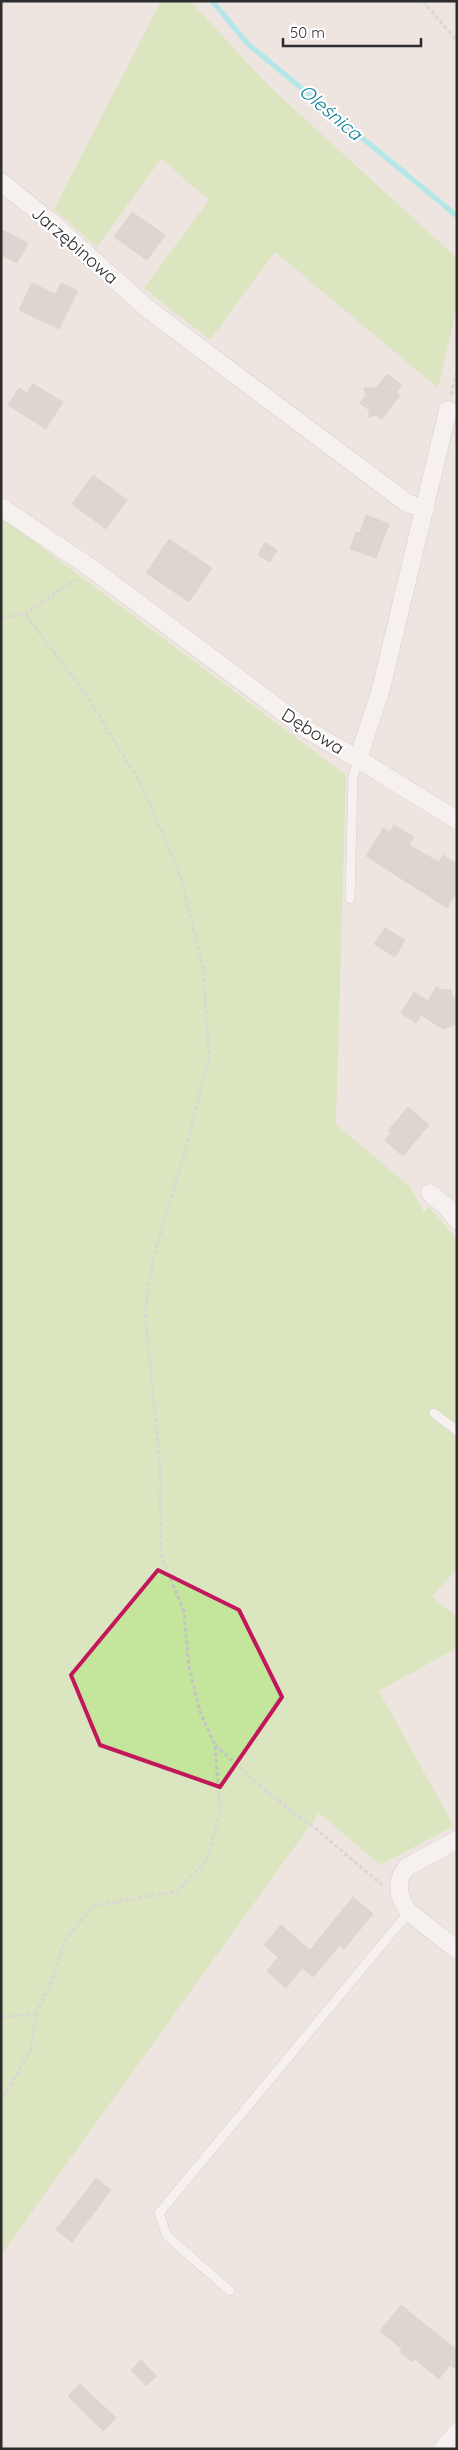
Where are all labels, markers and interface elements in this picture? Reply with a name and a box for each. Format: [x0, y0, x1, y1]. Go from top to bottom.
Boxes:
scale bar [283, 15, 420, 47]
text: 50 m [290, 23, 325, 42]
water label: Oleśnica [295, 79, 368, 146]
street label: Jarzębinowa [27, 201, 123, 289]
street label: Dębowa [277, 703, 349, 759]

